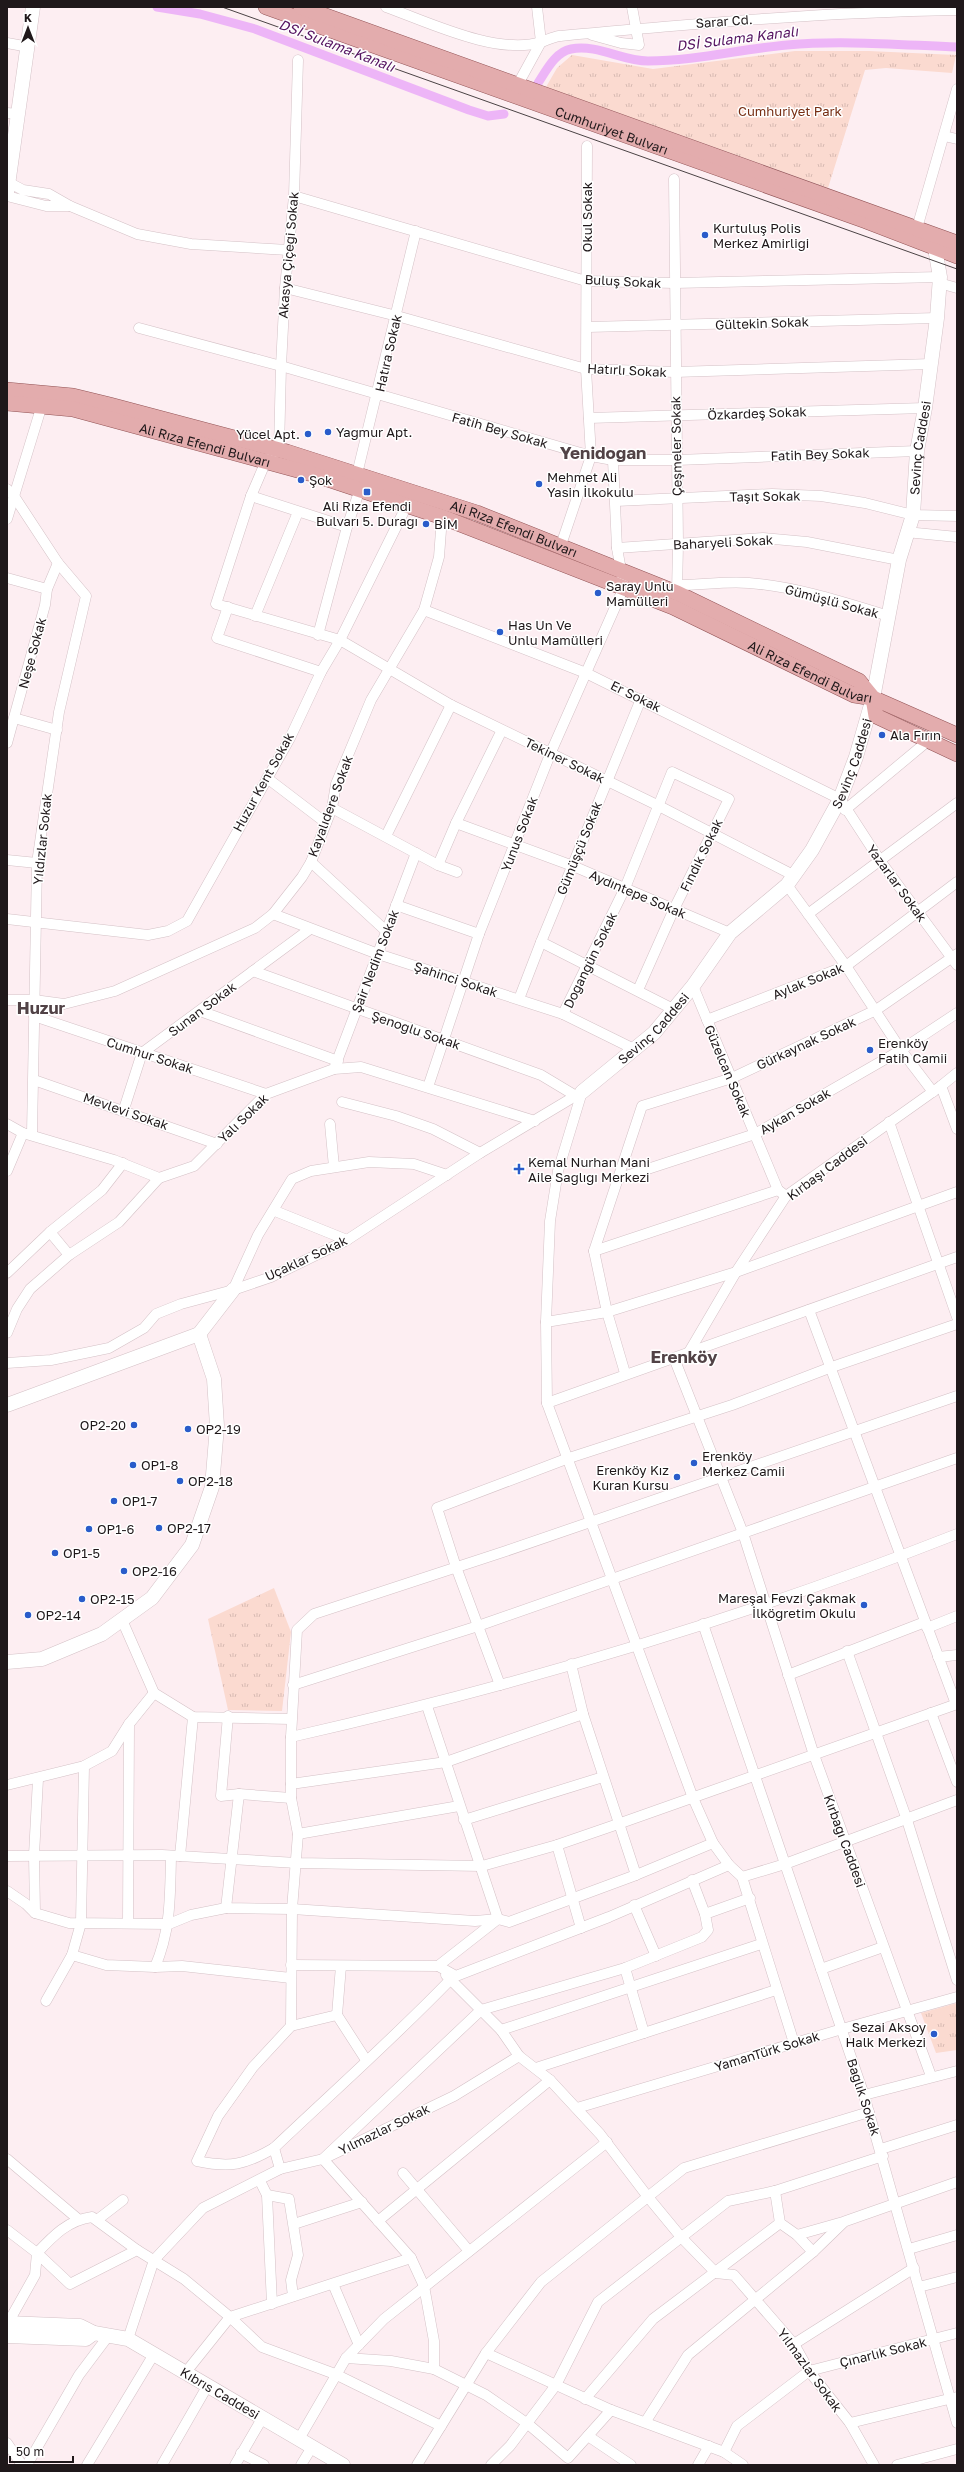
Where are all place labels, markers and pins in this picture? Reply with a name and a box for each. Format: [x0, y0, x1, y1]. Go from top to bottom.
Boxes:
place label: Kurtuluş Polis Merkez Amirliği [713, 220, 809, 251]
marker: Kurtuluş Polis Merkez Amirliği [700, 230, 710, 240]
place label: Yağmur Apt. [336, 424, 413, 440]
place label: Yücel Apt. [236, 426, 300, 442]
marker: Yağmur Apt. [323, 427, 333, 437]
marker: Yücel Apt. [303, 429, 313, 439]
place label: Mehmet Ali Yasin İlkokulu [547, 469, 634, 500]
place label: Şok [309, 472, 333, 488]
marker: Şok [296, 475, 306, 485]
marker: Mehmet Ali Yasin İlkokulu [534, 479, 544, 489]
marker: Ali Rıza Efendi Bulvarı 5. Durağı [362, 487, 372, 497]
place label: Ali Rıza Efendi Bulvarı 5. Durağı [316, 498, 418, 529]
place label: BİM [434, 516, 458, 532]
marker: BİM [421, 519, 431, 529]
place label: Saray Unlu Mamülleri [606, 578, 674, 609]
marker: Saray Unlu Mamülleri [593, 588, 603, 598]
place label: Has Un Ve Unlu Mamülleri [508, 617, 603, 648]
marker: Has Un Ve Unlu Mamülleri [495, 627, 505, 637]
place label: Ala Fırın [890, 727, 941, 743]
marker: Ala Fırın [877, 730, 887, 740]
place label: Erenköy Fatih Camii [878, 1035, 947, 1066]
marker: Erenköy Fatih Camii [865, 1045, 875, 1055]
place label: Kemal Nurhan Mani Aile Sağlığı Merkezi [528, 1154, 650, 1185]
marker: Kemal Nurhan Mani Aile Sağlığı Merkezi [513, 1163, 525, 1175]
place label: OP2-20 [80, 1417, 126, 1433]
marker: OP2-20 [129, 1420, 139, 1430]
place label: OP2-19 [196, 1421, 241, 1437]
marker: OP2-19 [183, 1424, 193, 1434]
place label: Erenköy Merkez Camii [702, 1448, 785, 1479]
place label: OP1-8 [141, 1457, 178, 1473]
marker: Erenköy Merkez Camii [689, 1458, 699, 1468]
marker: OP1-8 [128, 1460, 138, 1470]
place label: Erenköy Kız Kuran Kursu [592, 1462, 669, 1493]
marker: Erenköy Kız Kuran Kursu [672, 1472, 682, 1482]
place label: OP2-18 [188, 1473, 233, 1489]
marker: OP2-18 [175, 1476, 185, 1486]
place label: OP1-7 [122, 1493, 158, 1509]
marker: OP1-7 [109, 1496, 119, 1506]
place label: OP2-17 [167, 1520, 211, 1536]
place label: OP1-6 [97, 1521, 134, 1537]
marker: OP2-17 [154, 1523, 164, 1533]
marker: OP1-6 [84, 1524, 94, 1534]
place label: OP1-5 [63, 1545, 100, 1561]
marker: OP1-5 [50, 1548, 60, 1558]
place label: OP2-16 [132, 1563, 177, 1579]
marker: OP2-16 [119, 1566, 129, 1576]
place label: Mareşal Fevzi Çakmak İlköğretim Okulu [718, 1590, 857, 1621]
place label: OP2-15 [90, 1591, 134, 1607]
marker: OP2-15 [77, 1594, 87, 1604]
marker: Mareşal Fevzi Çakmak İlköğretim Okulu [859, 1600, 869, 1610]
place label: OP2-14 [36, 1607, 81, 1623]
marker: OP2-14 [23, 1610, 33, 1620]
place label: Sezai Aksoy Halk Merkezi [845, 2019, 927, 2050]
marker: Sezai Aksoy Halk Merkezi [929, 2029, 939, 2039]

